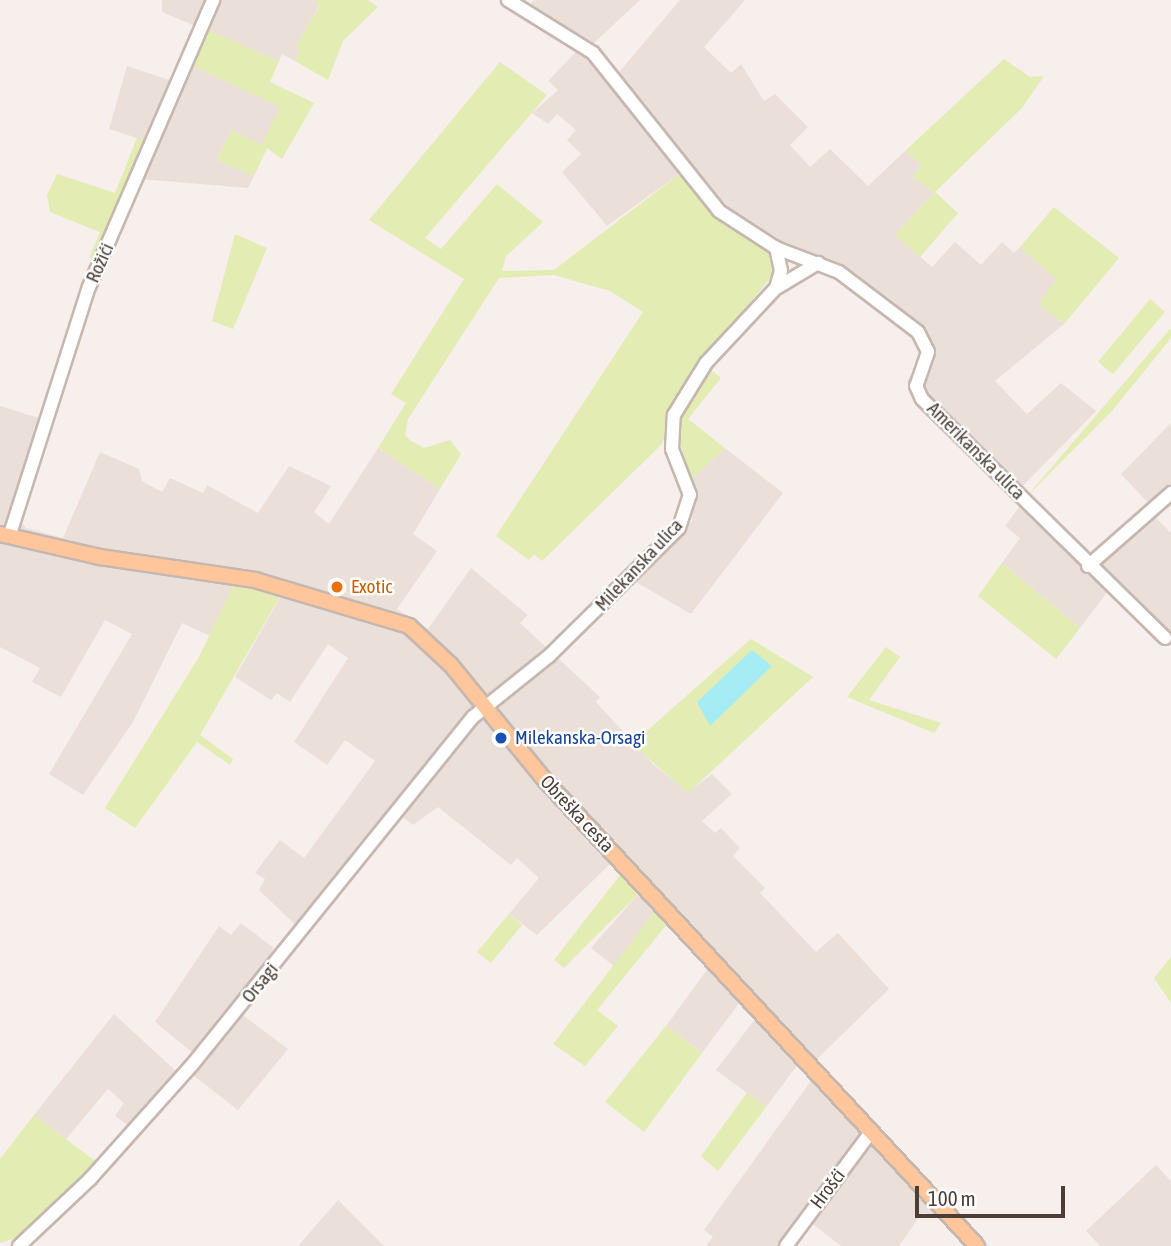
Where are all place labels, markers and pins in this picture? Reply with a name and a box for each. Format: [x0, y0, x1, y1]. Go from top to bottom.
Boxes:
place label: Exotic [351, 576, 392, 598]
marker: Exotic [329, 579, 345, 595]
place label: Milekanska-Orsagi [515, 727, 645, 749]
marker: Milekanska-Orsagi [493, 730, 509, 746]

